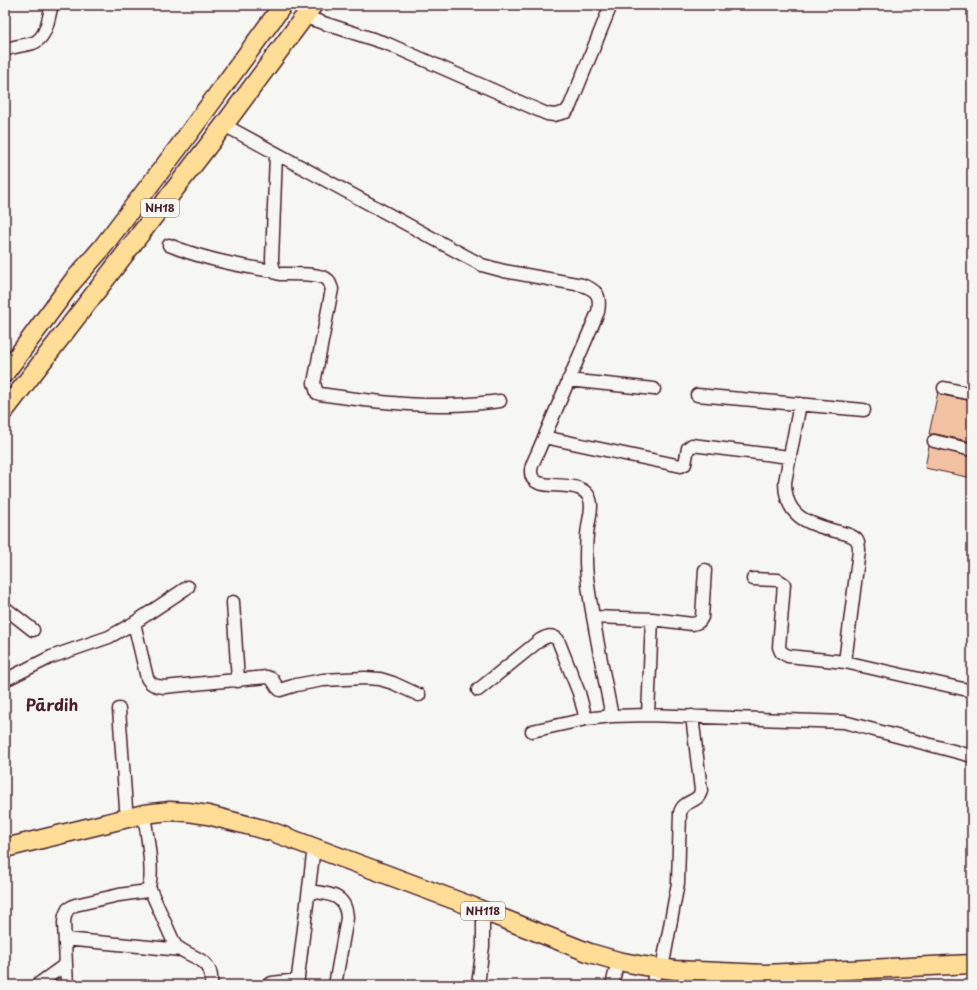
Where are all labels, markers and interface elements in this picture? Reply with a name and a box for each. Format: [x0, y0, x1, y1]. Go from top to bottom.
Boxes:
road number: NH18 [141, 199, 179, 217]
district label: Pārdih [26, 692, 78, 716]
road number: NH118 [461, 902, 505, 920]

